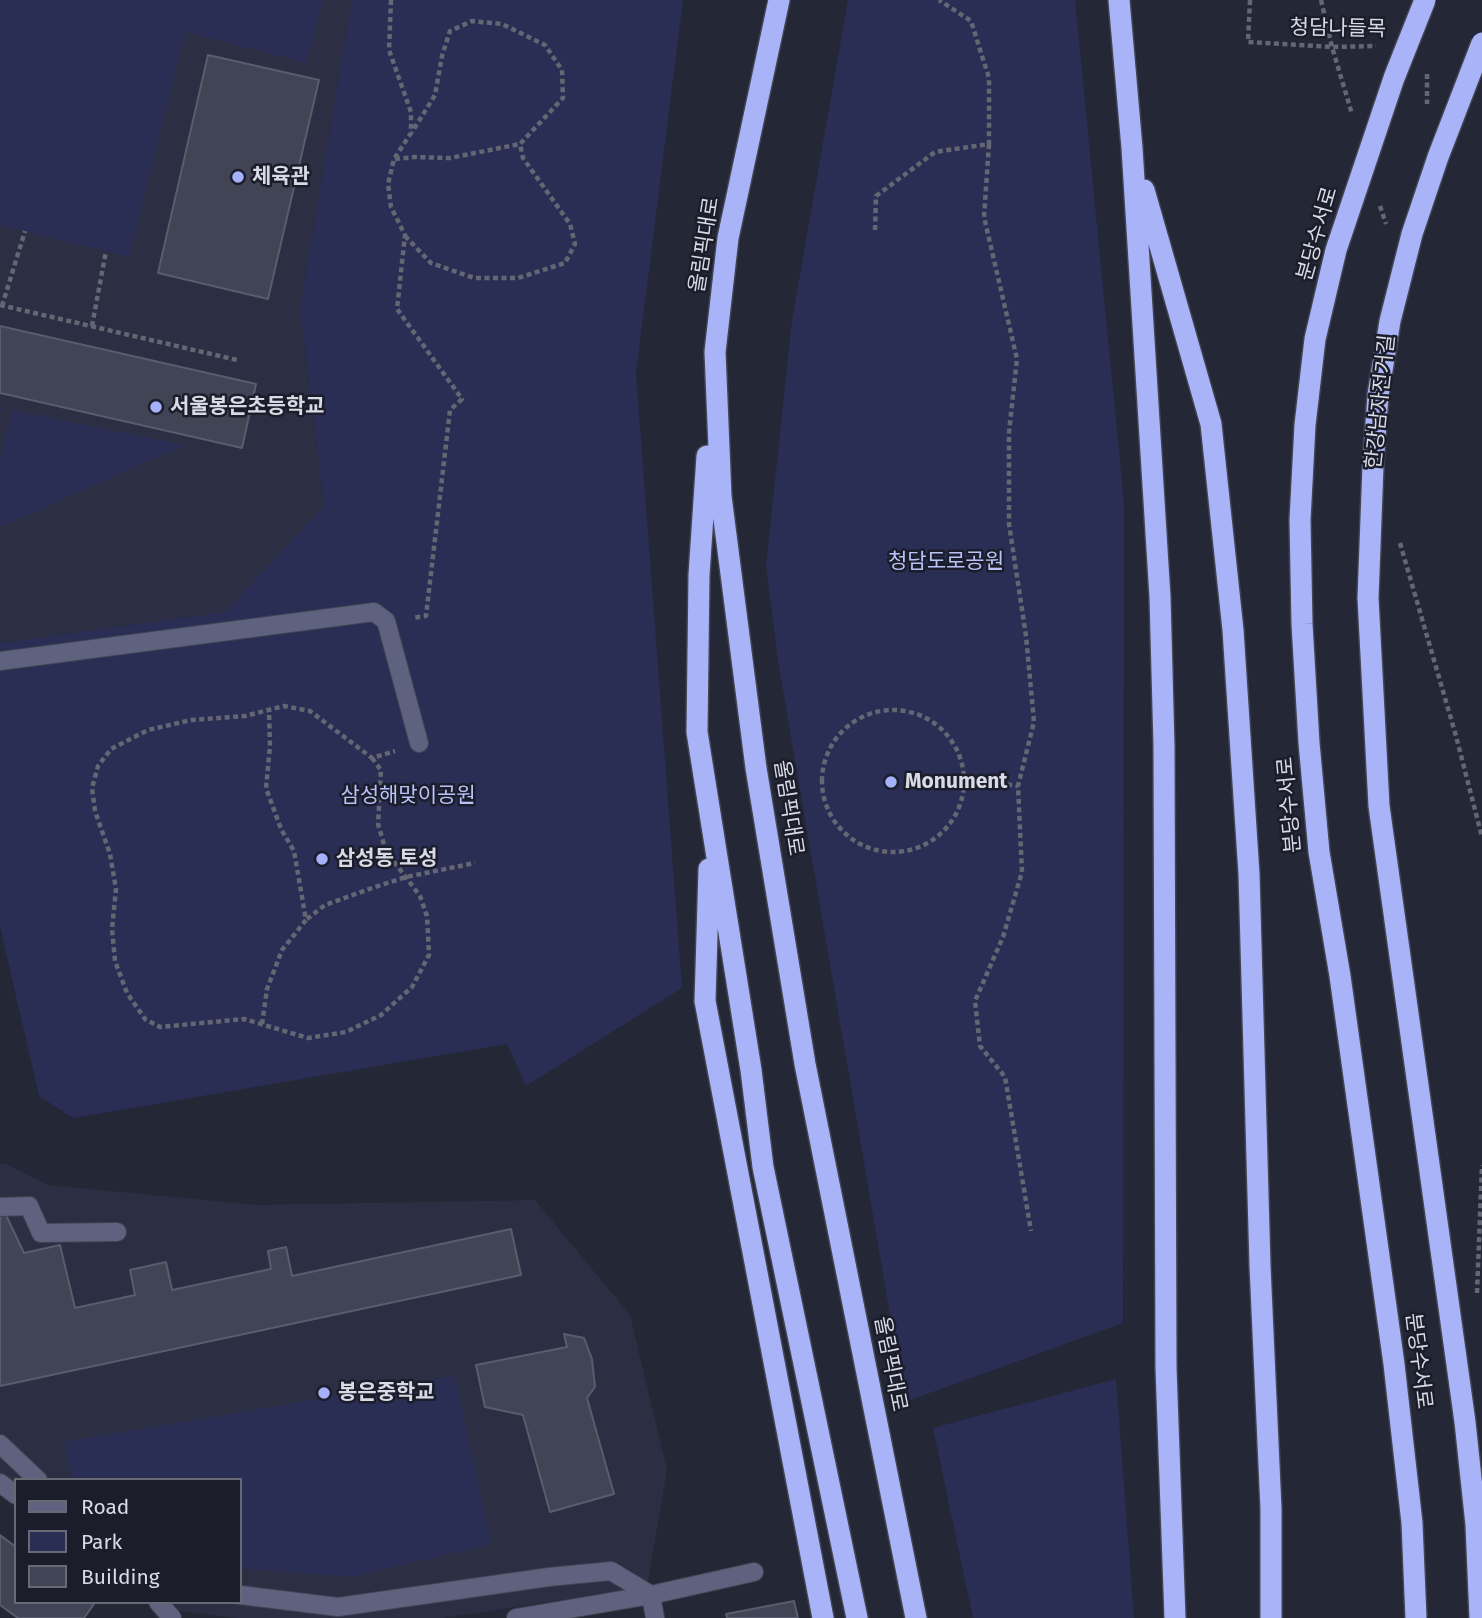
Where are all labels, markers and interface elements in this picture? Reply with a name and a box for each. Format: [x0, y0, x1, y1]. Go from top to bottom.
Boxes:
street label: 청담나들목 [1289, 16, 1387, 42]
place label: 체육관 [252, 164, 310, 190]
marker: 체육관 [230, 169, 246, 185]
street label: 분당수서로 [1293, 184, 1343, 284]
street label: 올림픽대로 [685, 195, 725, 295]
street label: 한강남자전거길 [1361, 333, 1401, 471]
place label: 서울봉은초등학교 [170, 394, 325, 420]
marker: 서울봉은초등학교 [148, 399, 164, 415]
park label: 청담도로공원 [888, 549, 1004, 575]
street label: 분당수서로 [1273, 756, 1307, 854]
street label: 올림픽대로 [768, 758, 808, 858]
place label: Monument [905, 769, 1007, 795]
marker: Monument [883, 774, 899, 790]
park label: 삼성해맞이공원 [340, 783, 476, 809]
place label: 삼성동 토성 [336, 846, 438, 872]
marker: 삼성동 토성 [314, 851, 330, 867]
street label: 분당수서로 [1400, 1312, 1436, 1410]
street label: 올림픽대로 [868, 1314, 912, 1414]
place label: 봉은중학교 [338, 1380, 435, 1406]
marker: 봉은중학교 [316, 1385, 332, 1401]
legend [14, 1478, 242, 1604]
text: Road [81, 1494, 129, 1520]
text: Park [81, 1529, 122, 1555]
text: Building [81, 1564, 160, 1590]

